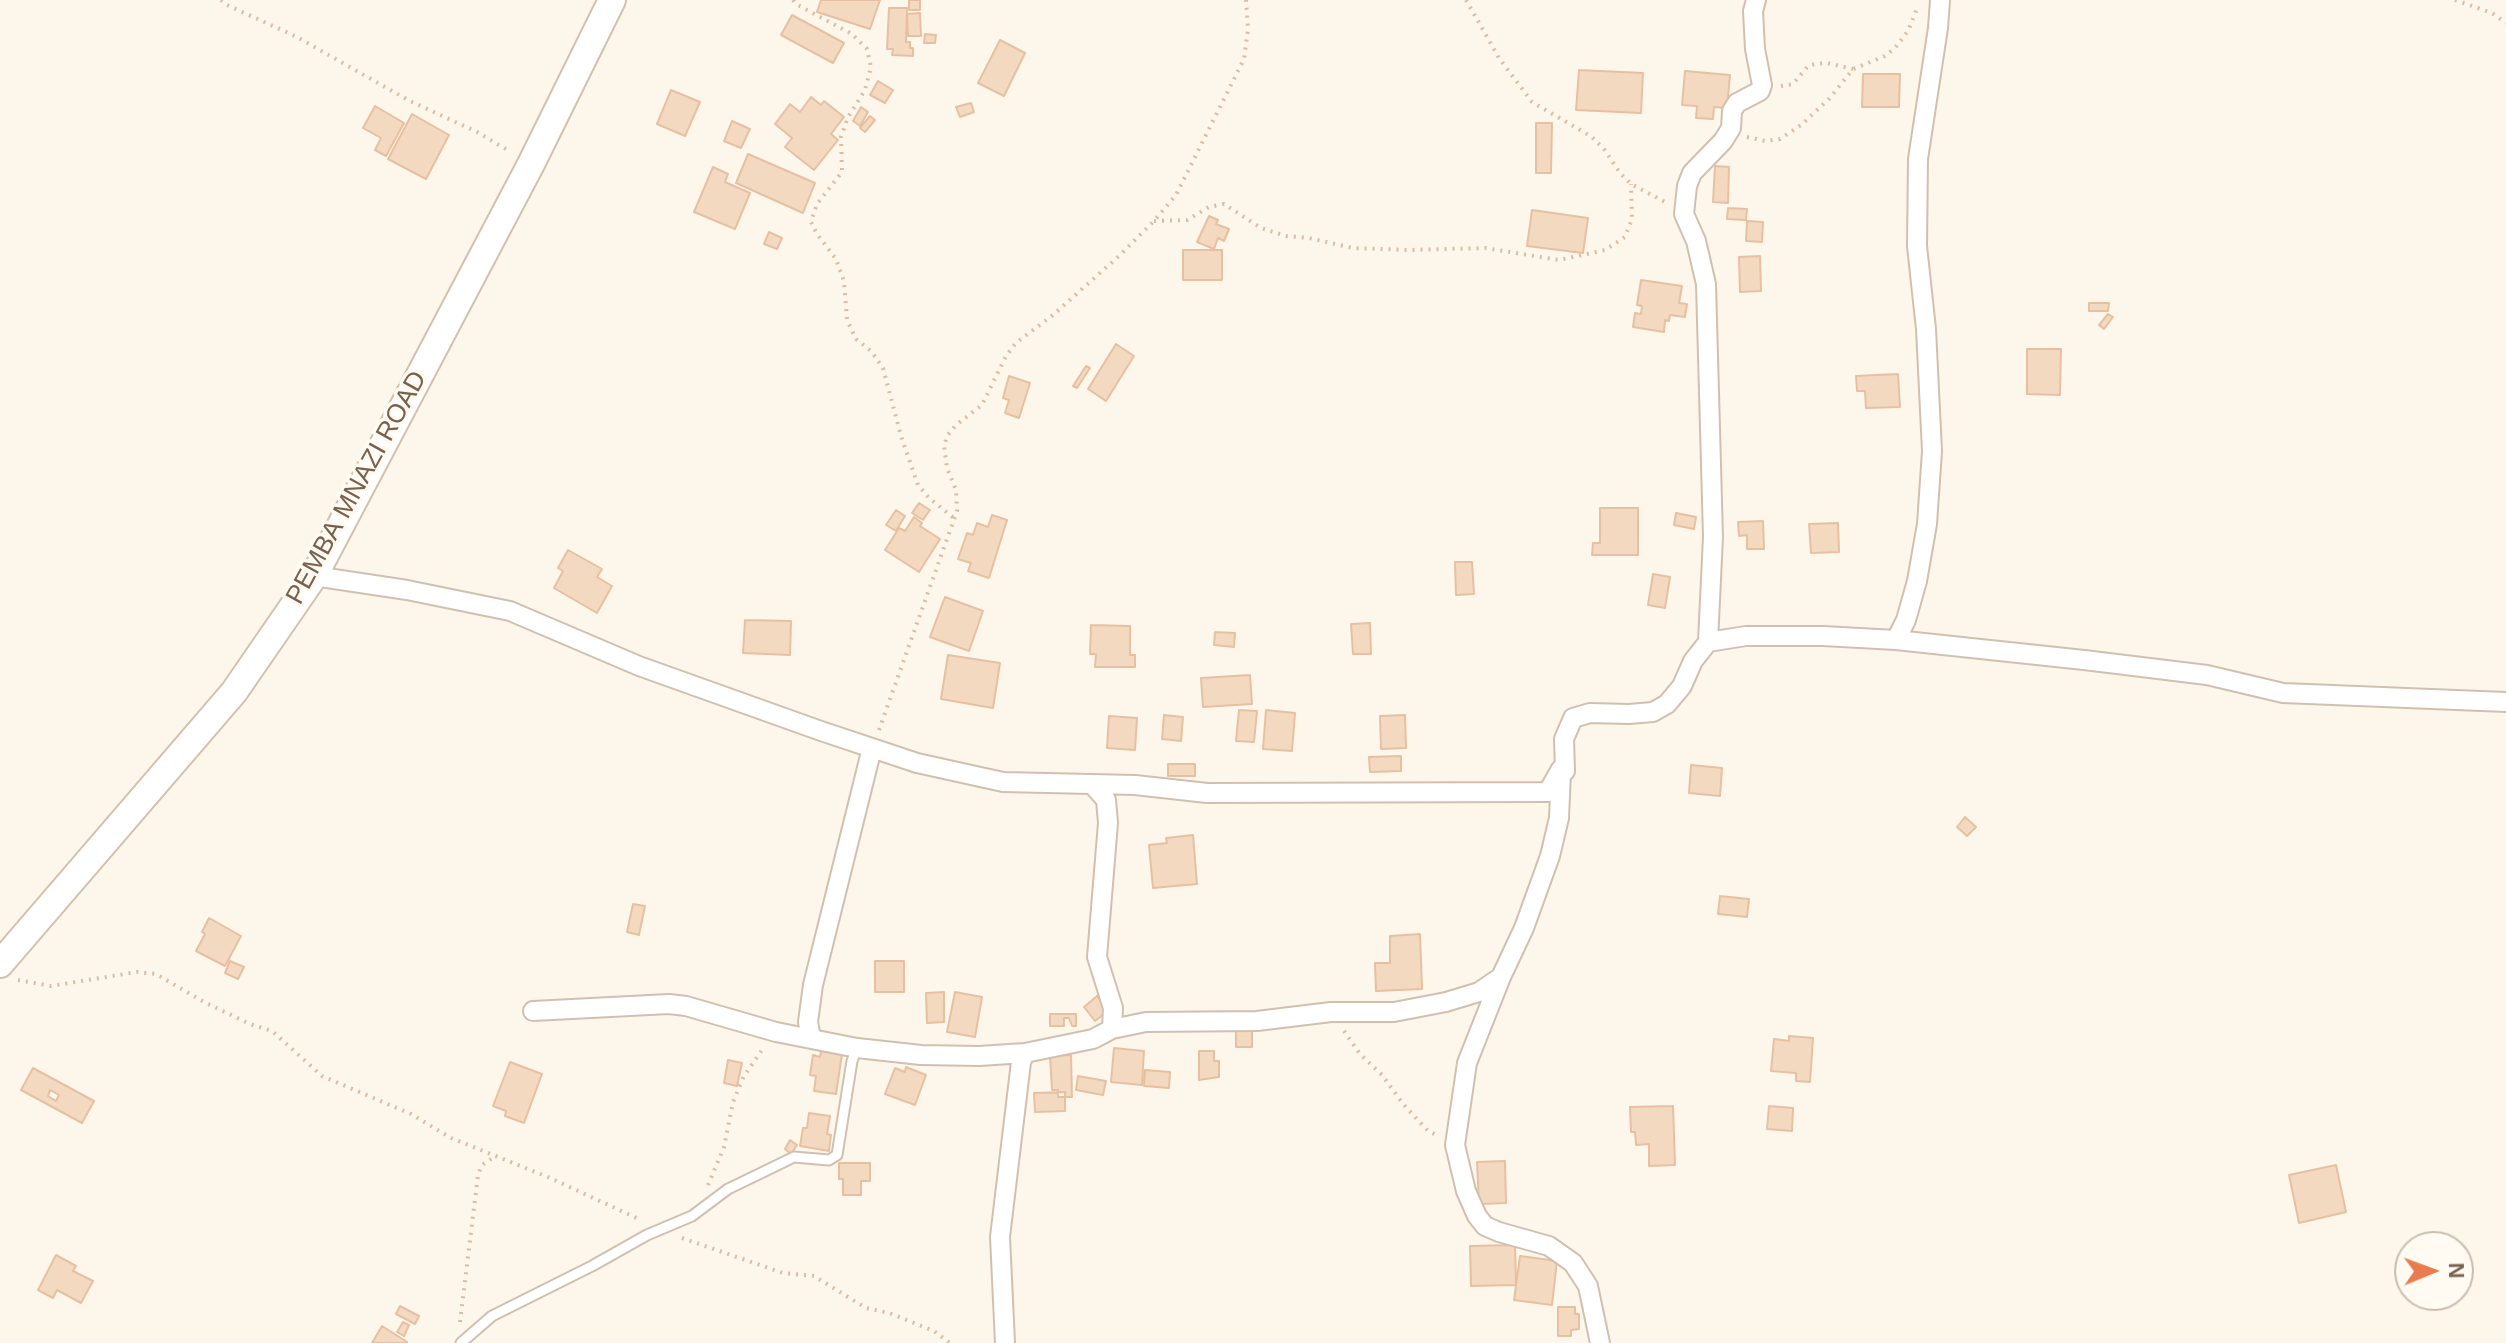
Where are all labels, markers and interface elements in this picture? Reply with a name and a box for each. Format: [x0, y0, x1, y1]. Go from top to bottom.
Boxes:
street label: PEMBA MNAZI ROAD [280, 366, 434, 610]
north arrow [2394, 1231, 2474, 1311]
text: N [2444, 1262, 2469, 1279]

